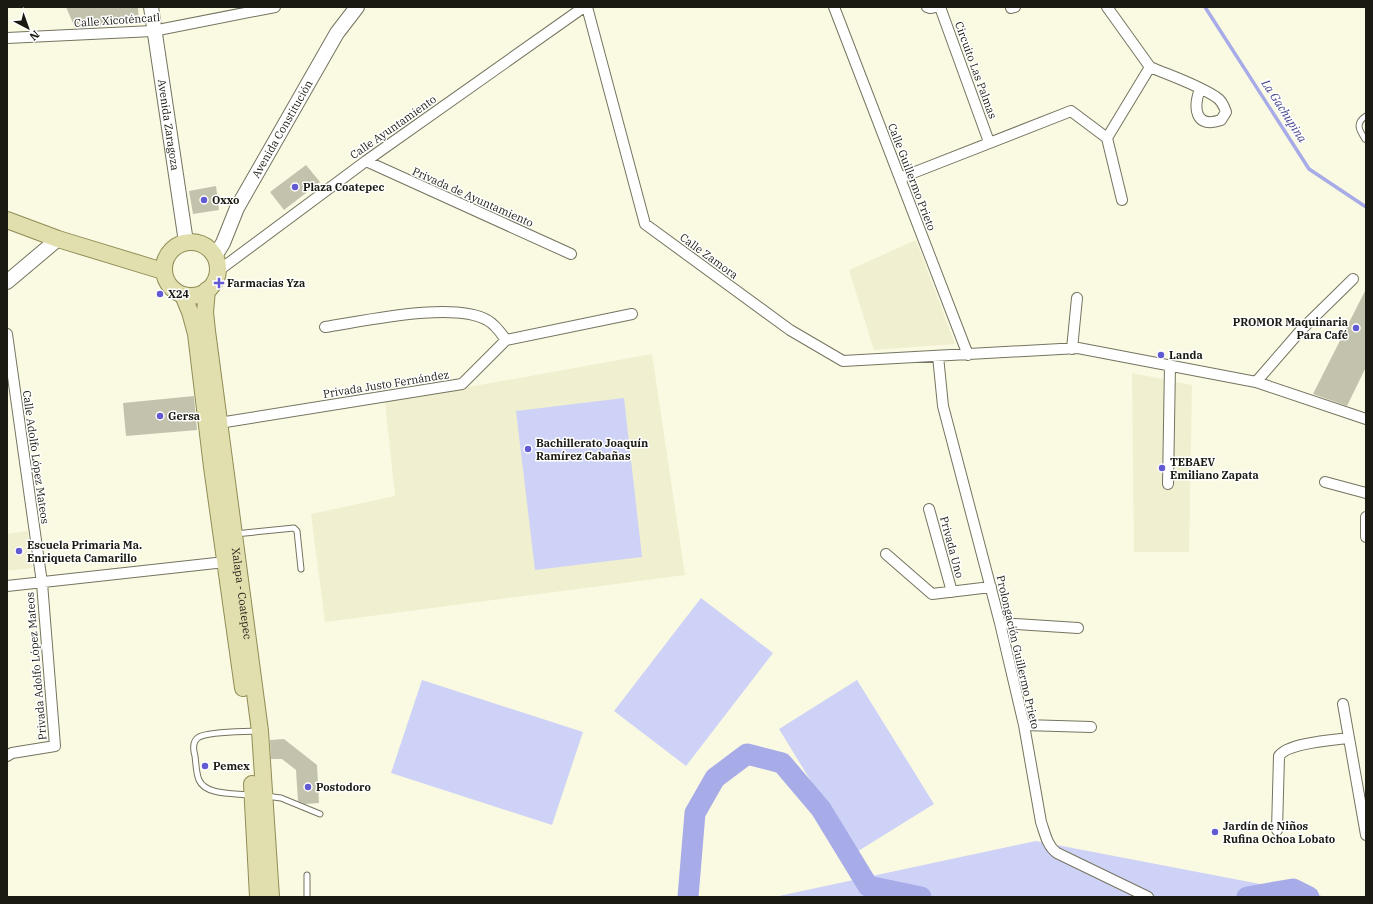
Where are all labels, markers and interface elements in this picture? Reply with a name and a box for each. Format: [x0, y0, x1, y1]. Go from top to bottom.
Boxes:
north arrow [8, 8, 48, 48]
street label: Calle Xicoténcatl [74, 10, 160, 30]
street label: Circuito Las Palmas [952, 19, 1000, 121]
text: N [26, 27, 42, 44]
water label: La Gachupina [1258, 76, 1311, 145]
street label: Avenida Constitución [249, 77, 316, 181]
street label: Avenida Zaragoza [155, 78, 182, 171]
street label: Calle Ayuntamiento [347, 92, 439, 162]
street label: Calle Guillermo Prieto [885, 121, 939, 233]
street label: Privada de Ayuntamiento [410, 164, 536, 230]
place label: Plaza Coatepec [303, 180, 384, 194]
marker: Plaza Coatepec [290, 182, 300, 192]
place label: Oxxo [212, 193, 240, 207]
marker: Oxxo [199, 195, 209, 205]
street label: Calle Zamora [677, 230, 741, 282]
place label: Farmacias Yza [227, 276, 305, 290]
marker: Farmacias Yza [214, 278, 224, 288]
place label: X24 [168, 287, 190, 301]
marker: X24 [155, 289, 165, 299]
place label: PROMOR Maquinaria Para Café [1233, 315, 1348, 342]
marker: PROMOR Maquinaria Para Café [1351, 323, 1361, 333]
place label: Landa [1169, 348, 1203, 362]
marker: Landa [1156, 350, 1166, 360]
street label: Privada Justo Fernández [322, 367, 450, 401]
street label: Calle Adolfo López Mateos [20, 389, 52, 525]
place label: Gersa [168, 409, 200, 423]
marker: Gersa [155, 411, 165, 421]
place label: Bachillerato Joaquín Ramírez Cabañas [536, 436, 648, 463]
marker: Bachillerato Joaquín Ramírez Cabañas [523, 444, 533, 454]
place label: TEBAEV Emiliano Zapata [1170, 455, 1259, 482]
marker: TEBAEV Emiliano Zapata [1157, 463, 1167, 473]
street label: Privada Uno [937, 515, 967, 579]
place label: Escuela Primaria Ma. Enriqueta Camarillo [27, 538, 142, 565]
marker: Escuela Primaria Ma. Enriqueta Camarillo [14, 546, 24, 556]
street label: Xalapa - Coatepec [229, 547, 255, 641]
street label: Prolongación Guillermo Prieto [994, 574, 1042, 730]
street label: Privada Adolfo López Mateos [23, 591, 49, 741]
place label: Pemex [213, 759, 250, 773]
marker: Pemex [200, 761, 210, 771]
place label: Postodoro [316, 780, 371, 794]
marker: Postodoro [303, 782, 313, 792]
place label: Jardín de Niños Rufina Ochoa Lobato [1223, 819, 1335, 846]
marker: Jardín de Niños Rufina Ochoa Lobato [1210, 827, 1220, 837]

